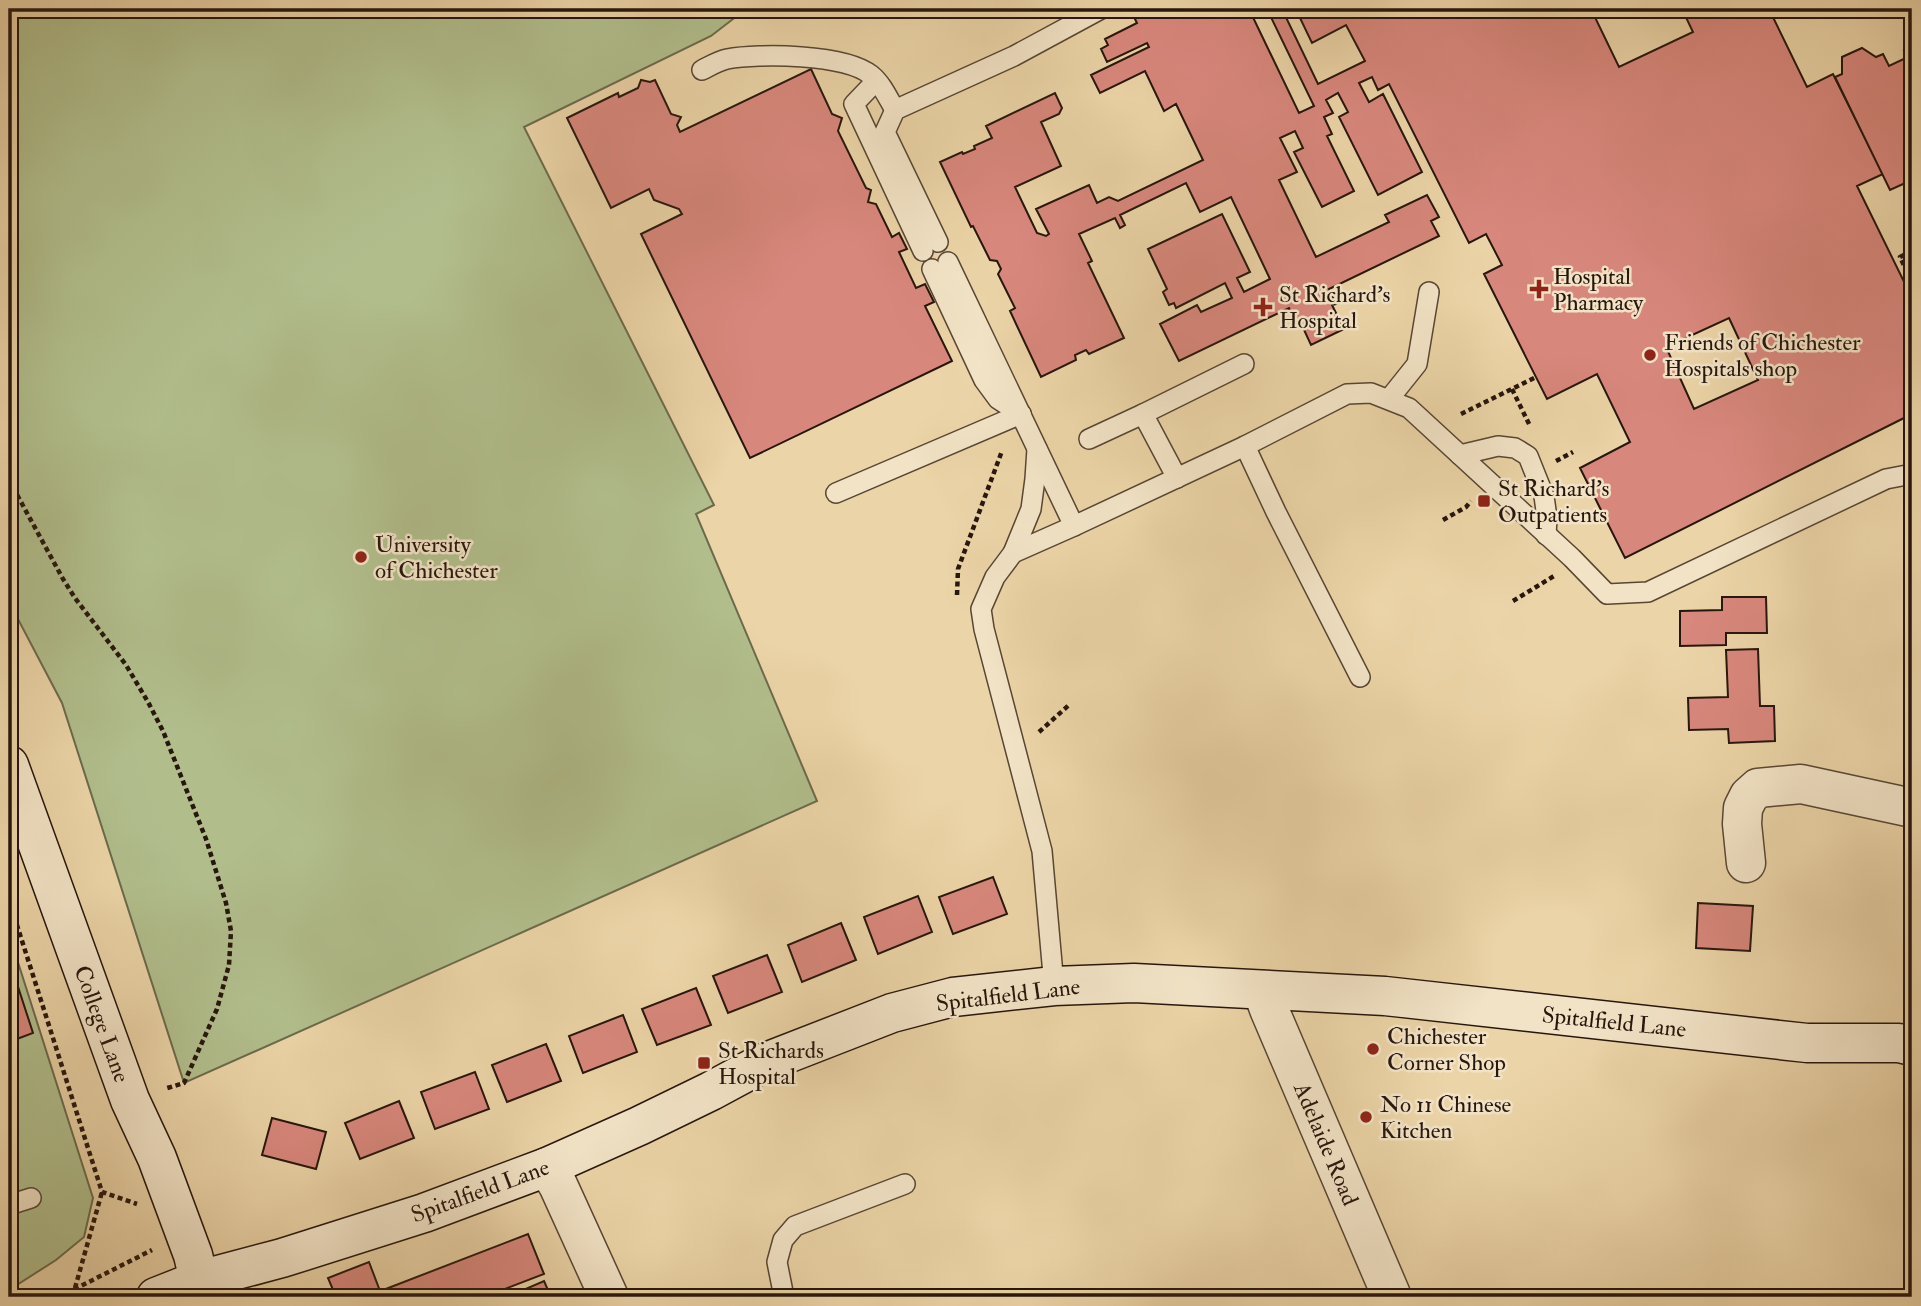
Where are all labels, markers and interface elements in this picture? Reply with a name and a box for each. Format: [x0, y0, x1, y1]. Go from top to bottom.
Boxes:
place label: Hospital Pharmacy [1553, 262, 1644, 317]
place label: St Richard's Hospital [1279, 280, 1391, 336]
marker: Hospital Pharmacy [1531, 281, 1547, 297]
marker: St Richard's Hospital [1253, 297, 1273, 317]
place label: Friends of Chichester Hospitals shop [1664, 328, 1861, 384]
marker: Friends of Chichester Hospitals shop [1642, 347, 1658, 363]
place label: St Richard's Outpatients [1498, 474, 1610, 530]
marker: St Richard's Outpatients [1476, 493, 1492, 509]
place label: University of Chichester [375, 530, 498, 585]
marker: University of Chichester [353, 549, 369, 565]
street label: College Lane [67, 961, 137, 1087]
street label: Spitalfield Lane [934, 972, 1082, 1019]
street label: Spitalfield Lane [1540, 1000, 1688, 1045]
place label: Chichester Corner Shop [1387, 1022, 1506, 1078]
place label: St Richards Hospital [718, 1036, 824, 1092]
marker: Chichester Corner Shop [1365, 1041, 1381, 1057]
marker: St Richards Hospital [696, 1055, 712, 1071]
street label: Adelaide Road [1287, 1077, 1365, 1210]
place label: No 11 Chinese Kitchen [1380, 1090, 1512, 1145]
marker: No 11 Chinese Kitchen [1358, 1109, 1374, 1125]
street label: Spitalfield Lane [407, 1152, 554, 1230]

